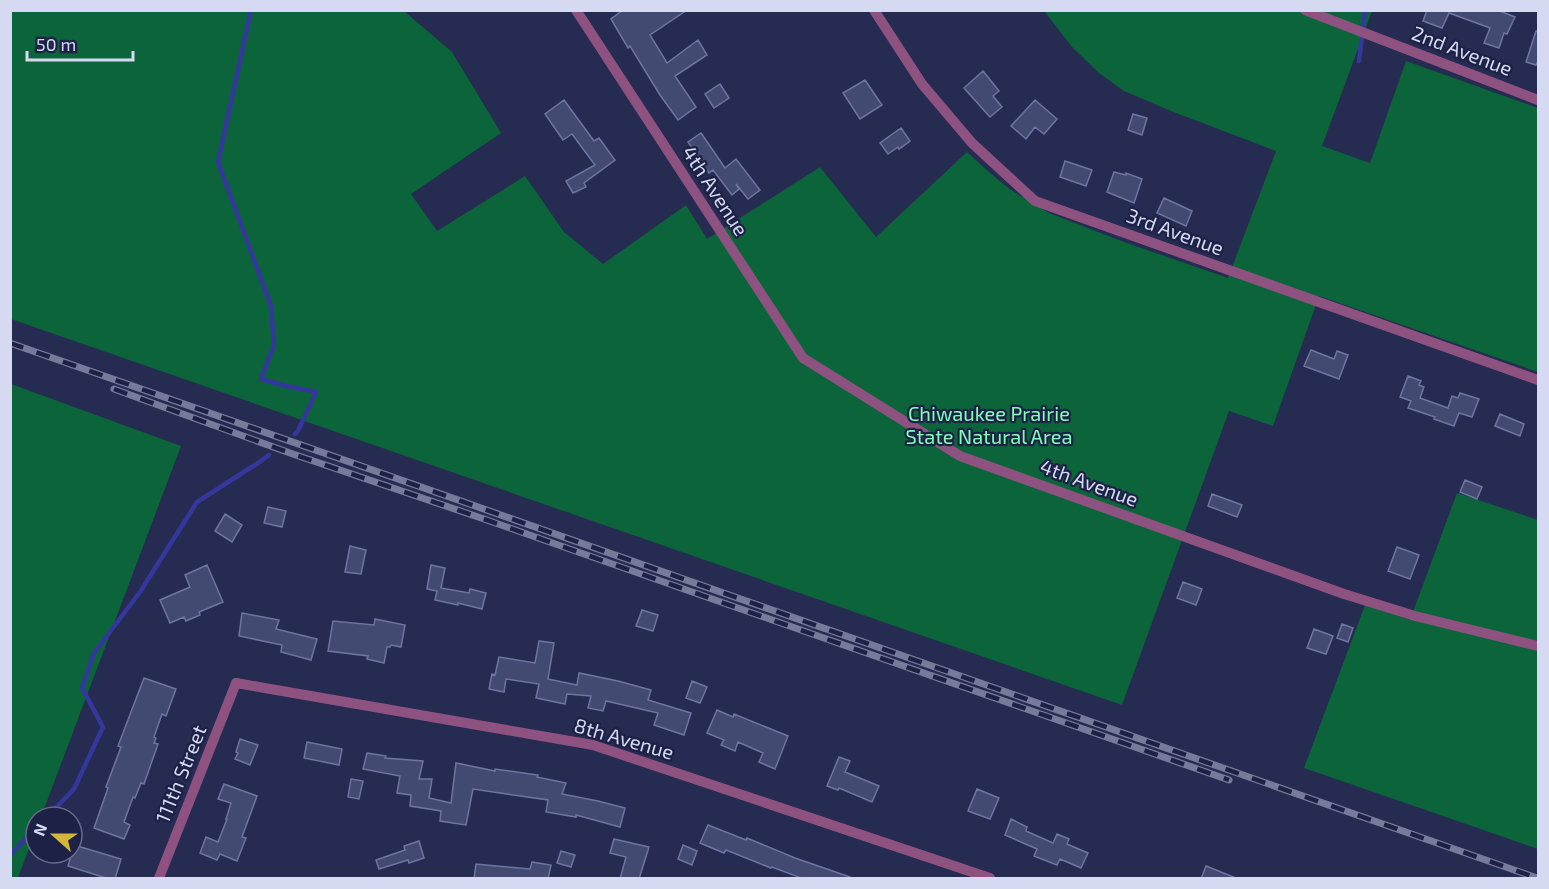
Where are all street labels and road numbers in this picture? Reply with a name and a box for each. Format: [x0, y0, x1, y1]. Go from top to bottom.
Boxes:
street label: 2nd Avenue [1409, 20, 1516, 80]
street label: 4th Avenue [678, 141, 754, 240]
street label: 3rd Avenue [1124, 202, 1227, 260]
street label: 4th Avenue [1037, 453, 1142, 511]
street label: 8th Avenue [572, 712, 677, 764]
street label: 111th Street [150, 721, 211, 826]

